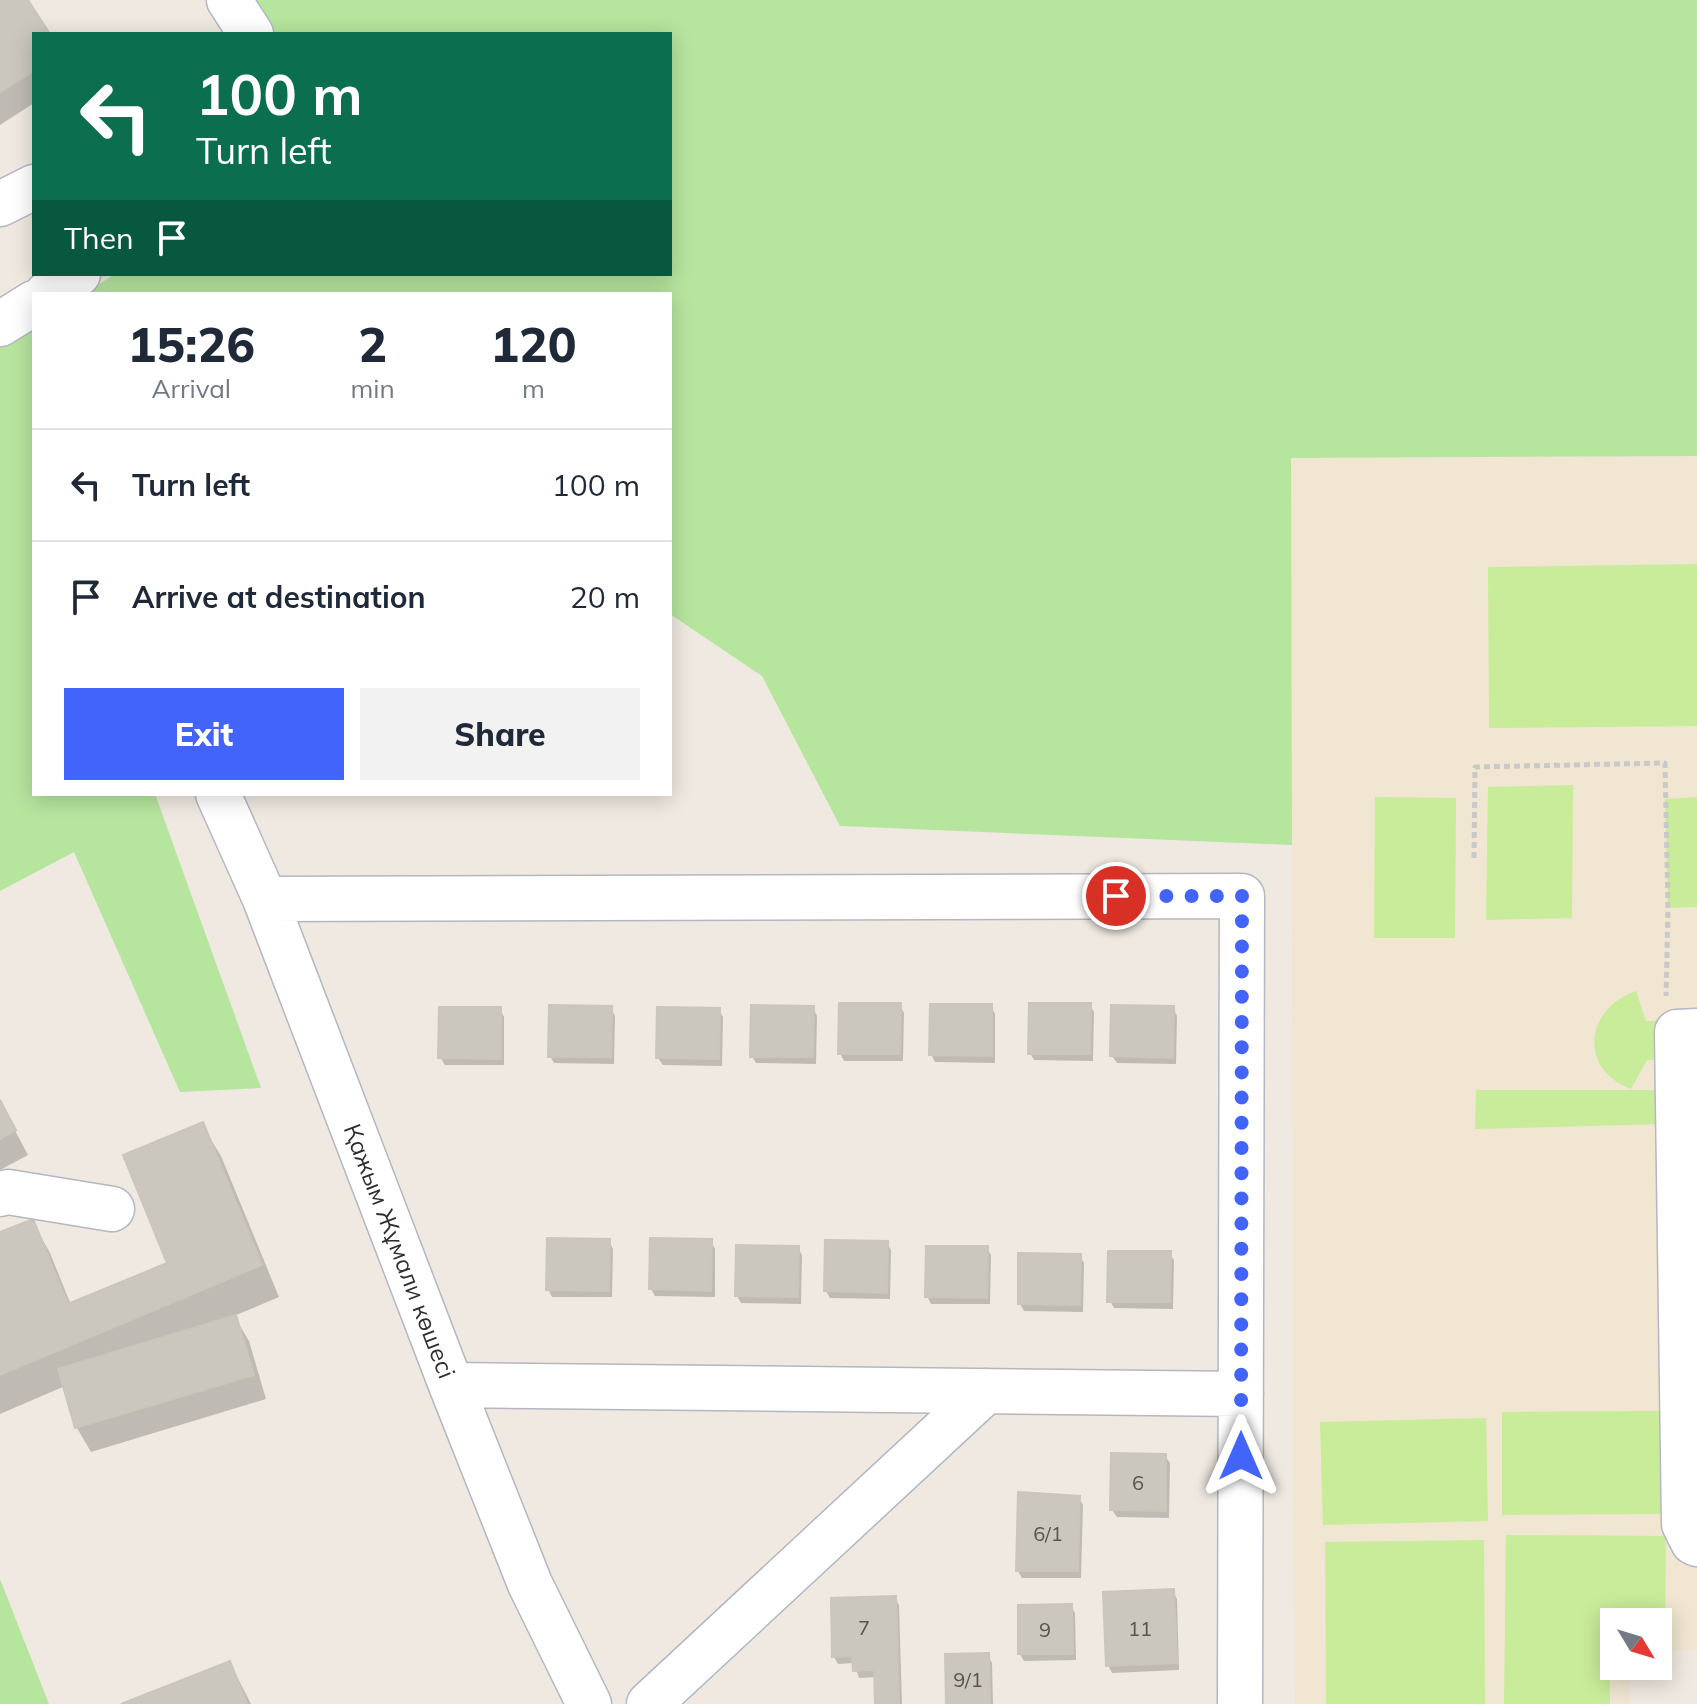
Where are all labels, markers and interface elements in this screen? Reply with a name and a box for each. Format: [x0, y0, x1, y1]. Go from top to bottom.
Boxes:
text: 100 m [196, 59, 363, 129]
icon: left [64, 64, 168, 168]
text: Turn left [196, 128, 332, 173]
icon: arrive [150, 216, 194, 260]
text: Then [64, 219, 134, 257]
text: 15:26 [127, 314, 255, 374]
text: 2 [358, 314, 387, 374]
text: 120 [490, 314, 577, 374]
text: Arrival [151, 372, 231, 405]
text: min [351, 372, 395, 405]
text: m [522, 372, 545, 405]
icon: left [64, 463, 108, 507]
text: Turn left [132, 466, 250, 504]
text: 100 m [552, 466, 640, 504]
icon: arrive [64, 575, 108, 619]
text: Arrive at destination [132, 578, 426, 616]
text: 20 m [570, 578, 640, 616]
button: Exit [64, 688, 344, 780]
button: Share [360, 688, 640, 780]
pin [1082, 862, 1150, 930]
icon: arrive [1094, 874, 1138, 918]
street label: Қажым Жұмали көшесі [338, 1119, 462, 1383]
position arrow [1199, 1414, 1283, 1498]
house number: 6 [1132, 1470, 1144, 1495]
house number: 6/1 [1033, 1521, 1063, 1546]
north arrow [1600, 1608, 1672, 1680]
map controls [1600, 1608, 1672, 1680]
house number: 7 [858, 1615, 870, 1640]
house number: 11 [1128, 1616, 1152, 1641]
house number: 9 [1039, 1617, 1051, 1642]
house number: 9/1 [953, 1667, 983, 1692]

